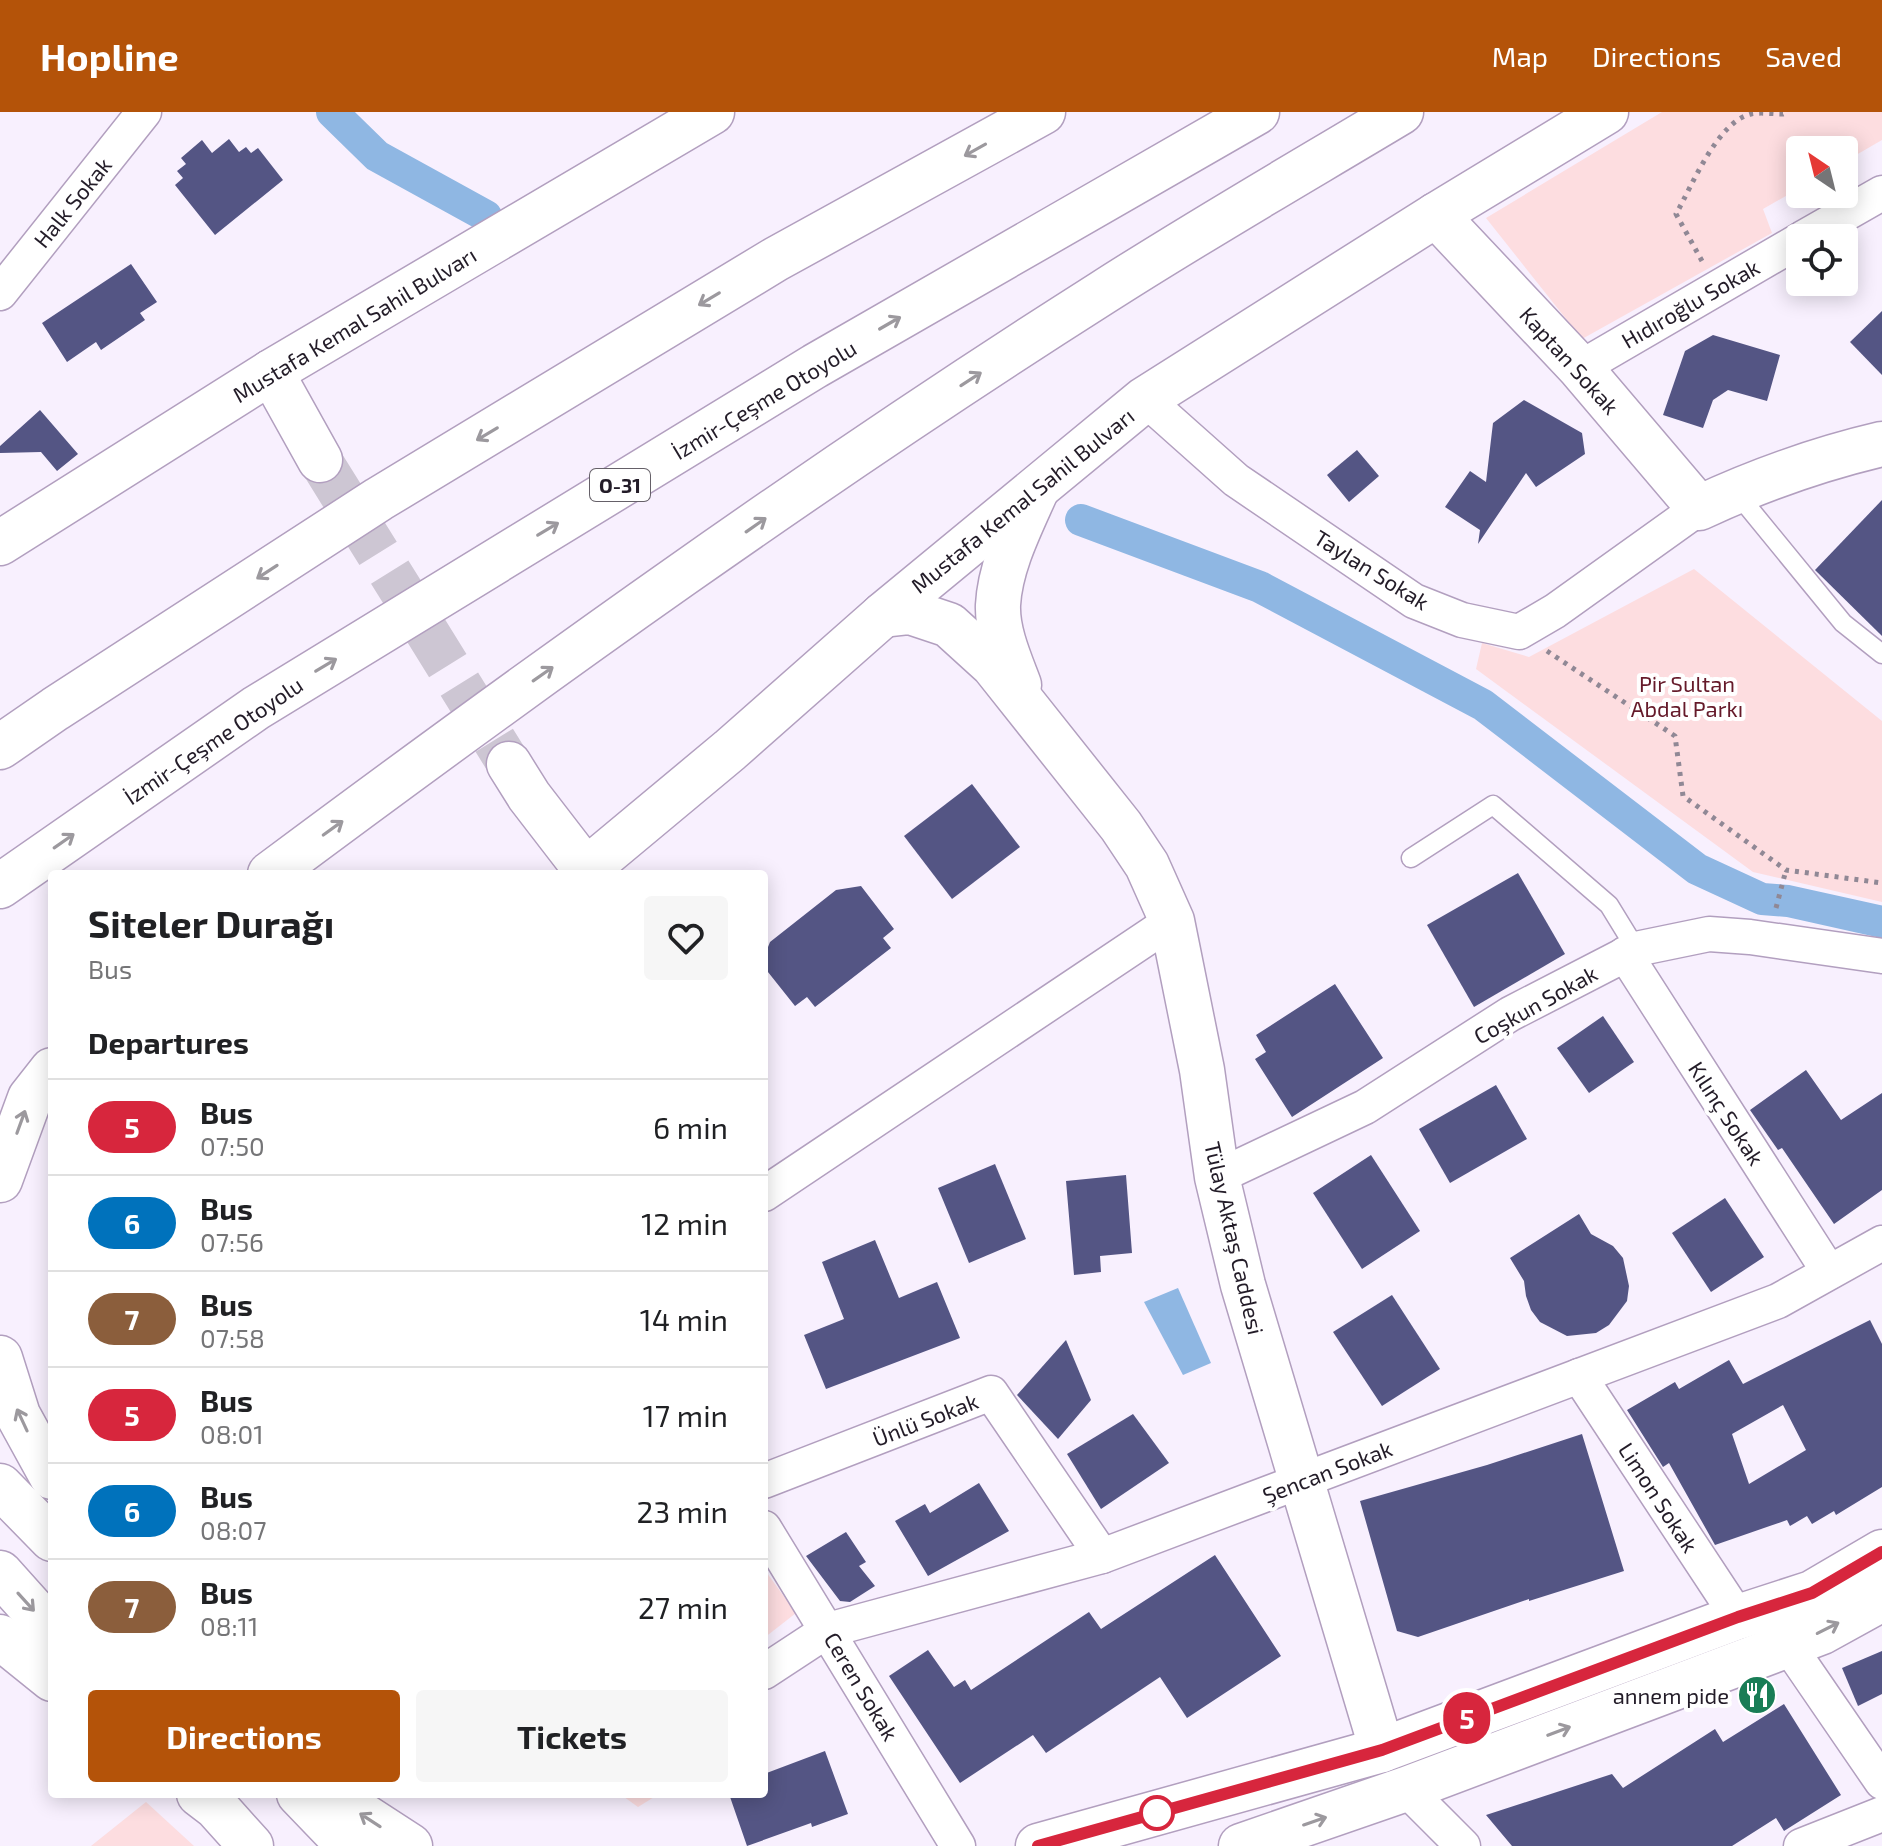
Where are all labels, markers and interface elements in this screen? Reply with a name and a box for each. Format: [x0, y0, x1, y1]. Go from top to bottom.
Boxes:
text: Hopline [40, 33, 179, 79]
text: Map [1492, 39, 1548, 73]
text: Directions [1592, 39, 1721, 73]
text: Saved [1765, 39, 1842, 73]
north arrow [1786, 136, 1858, 208]
map controls [1786, 136, 1858, 296]
one-way arrow [964, 142, 987, 158]
street label: Halk Sokak [28, 152, 116, 252]
button: locate [1786, 224, 1858, 296]
street label: Mustafa Kemal Sahil Bulvarı [228, 241, 480, 407]
street label: Hıdıroğlu Sokak [1616, 253, 1764, 353]
one-way arrow [698, 291, 721, 307]
street label: Kaptan Sokak [1515, 301, 1625, 419]
one-way arrow [878, 315, 902, 330]
street label: İzmir-Çeşme Otoyolu [668, 334, 861, 466]
one-way arrow [959, 371, 982, 387]
street label: Mustafa Kemal Sahil Bulvarı [905, 402, 1139, 598]
one-way arrow [476, 426, 499, 442]
road number: O-31 [590, 469, 650, 501]
one-way arrow [745, 517, 767, 533]
one-way arrow [536, 521, 559, 537]
street label: Taylan Sokak [1310, 524, 1434, 614]
one-way arrow [256, 563, 278, 580]
one-way arrow [314, 657, 337, 673]
one-way arrow [532, 666, 554, 683]
park label: Pir Sultan Abdal Parkı [1631, 670, 1743, 721]
street label: İzmir-Çeşme Otoyolu [119, 671, 308, 811]
one-way arrow [322, 819, 343, 836]
one-way arrow [53, 833, 74, 850]
button: heart [644, 896, 728, 980]
text: Siteler Durağı [88, 900, 334, 946]
text: Bus [88, 953, 132, 984]
street label: Coşkun Sokak [1469, 959, 1602, 1050]
text: Departures [88, 1024, 249, 1060]
street label: Kılınç Sokak [1682, 1056, 1770, 1171]
text: Bus [200, 1094, 253, 1130]
text: 6 min [653, 1109, 728, 1145]
one-way arrow [15, 1110, 29, 1135]
text: 5 [124, 1110, 140, 1144]
text: 07:50 [200, 1130, 265, 1161]
street label: Tülay Aktaş Caddesi [1198, 1139, 1270, 1337]
text: Bus [200, 1190, 253, 1226]
text: 12 min [641, 1205, 728, 1241]
text: 6 [124, 1206, 140, 1240]
text: 07:56 [200, 1226, 264, 1257]
text: Bus [200, 1286, 253, 1322]
text: 14 min [640, 1301, 728, 1337]
text: 7 [125, 1302, 139, 1336]
text: 07:58 [200, 1322, 265, 1353]
text: Bus [200, 1382, 253, 1418]
street label: Ünlü Sokak [869, 1387, 981, 1451]
text: 17 min [643, 1397, 728, 1433]
text: 5 [124, 1398, 140, 1432]
one-way arrow [14, 1408, 29, 1432]
text: 08:01 [200, 1418, 264, 1449]
street label: Şencan Sokak [1258, 1434, 1396, 1510]
street label: Limon Sokak [1614, 1437, 1704, 1557]
text: Bus [200, 1478, 253, 1514]
text: 23 min [637, 1493, 728, 1529]
text: 6 [124, 1494, 140, 1528]
text: 08:07 [200, 1514, 267, 1545]
text: Bus [200, 1574, 253, 1610]
text: 27 min [638, 1589, 728, 1625]
text: 7 [125, 1590, 139, 1624]
one-way arrow [17, 1592, 35, 1612]
text: 08:11 [200, 1610, 258, 1641]
one-way arrow [1816, 1620, 1840, 1635]
street label: Ceren Sokak [820, 1627, 904, 1745]
restaurant icon: annem pide [1736, 1674, 1778, 1716]
place label: annem pide [1613, 1682, 1729, 1708]
button: Directions [88, 1690, 400, 1782]
button: Tickets [416, 1690, 728, 1782]
line badge: 5 [1441, 1692, 1493, 1744]
text: 5 [1459, 1701, 1475, 1735]
one-way arrow [1546, 1723, 1571, 1738]
unlabelled marker [1140, 1796, 1174, 1830]
one-way arrow [359, 1812, 382, 1828]
one-way arrow [1302, 1812, 1327, 1827]

